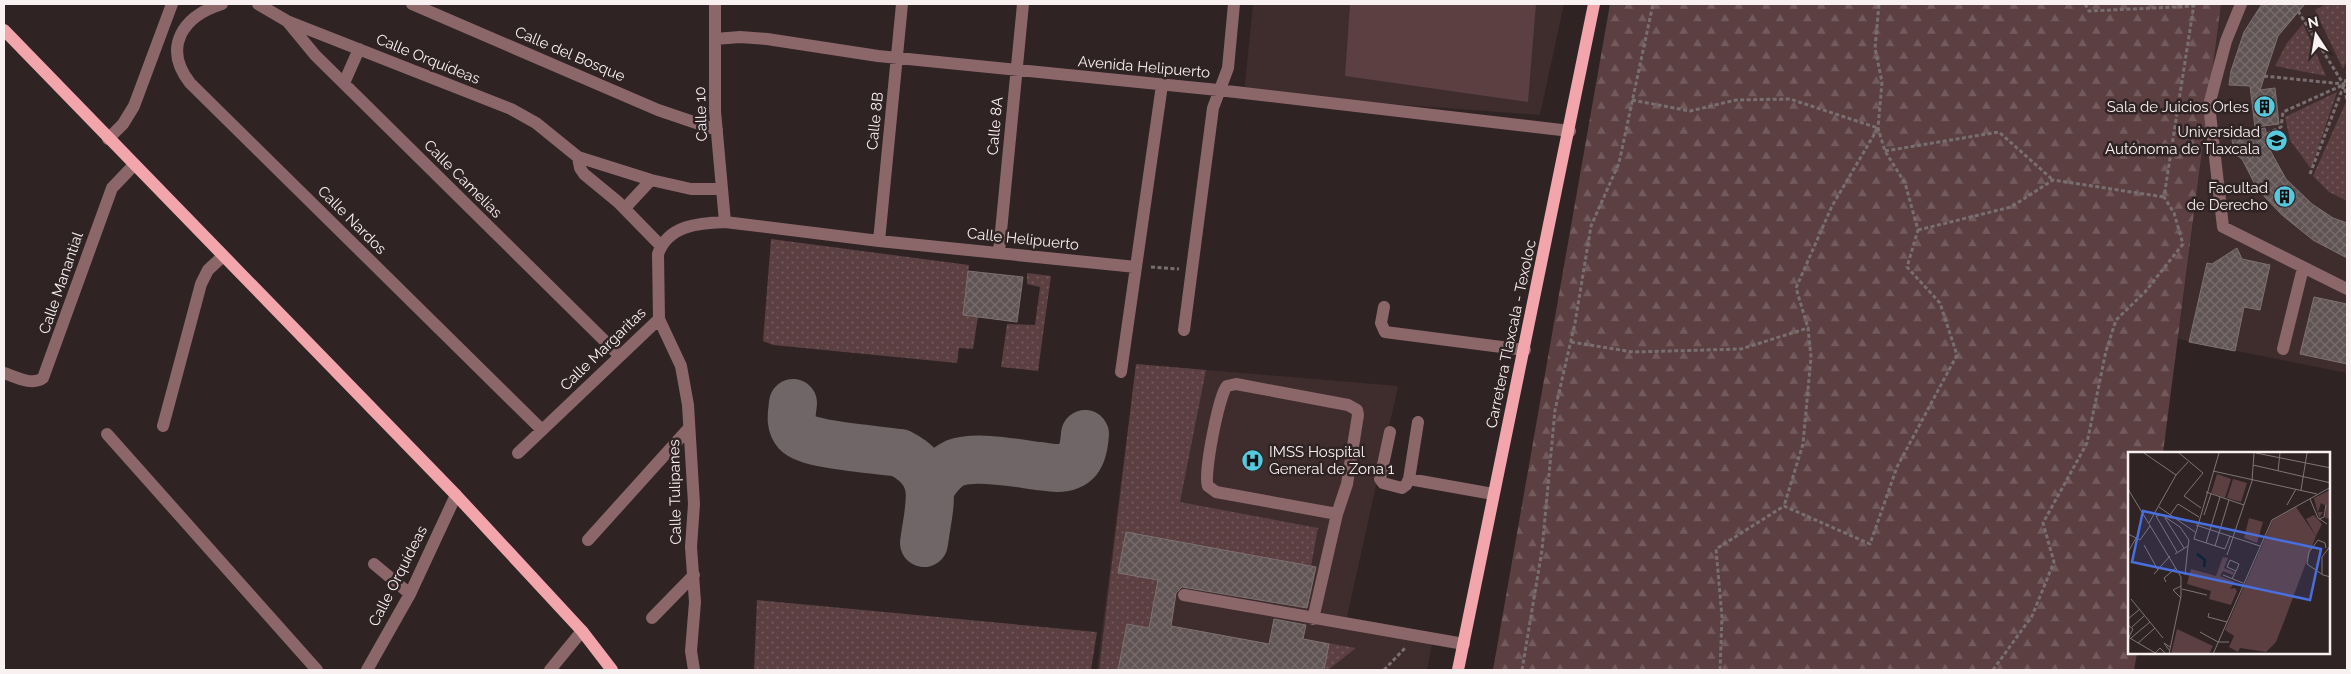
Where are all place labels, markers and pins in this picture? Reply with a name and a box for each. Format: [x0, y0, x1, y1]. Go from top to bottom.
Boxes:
building icon: Sala de Juicios Orles [2253, 95, 2277, 119]
place label: Sala de Juicios Orles [2107, 98, 2249, 116]
place label: Universidad Autónoma de Tlaxcala [2105, 123, 2260, 158]
school or university icon: Universidad Autónoma de Tlaxcala [2264, 129, 2288, 153]
place label: Facultad de Derecho [2187, 179, 2268, 214]
building icon: Facultad de Derecho [2272, 185, 2296, 209]
place label: IMSS Hospital General de Zona 1 [1269, 443, 1395, 478]
hospital icon: IMSS Hospital General de Zona 1 [1241, 449, 1265, 473]

